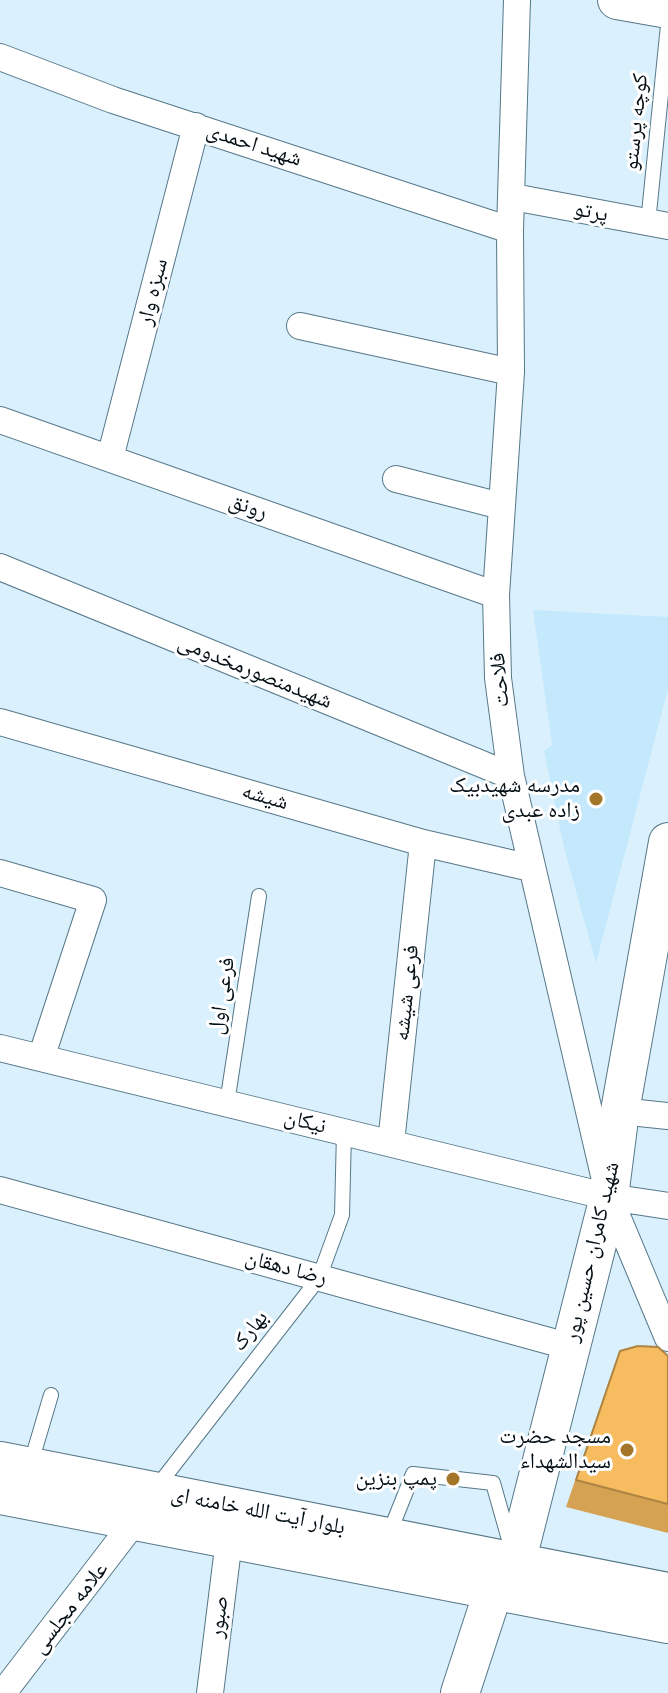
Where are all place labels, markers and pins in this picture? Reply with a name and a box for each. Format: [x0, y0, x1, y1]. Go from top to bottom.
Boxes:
place label: مدرسه شهیدبیک زاده عبدی [449, 773, 580, 824]
marker: مدرسه شهیدبیک زاده عبدی [587, 790, 605, 808]
place label: مسجد حضرت سیدالشهداء [499, 1424, 611, 1476]
marker: مسجد حضرت سیدالشهداء [618, 1441, 636, 1459]
place label: پمپ بنزین [355, 1466, 437, 1492]
marker: پمپ بنزین [444, 1470, 462, 1488]

